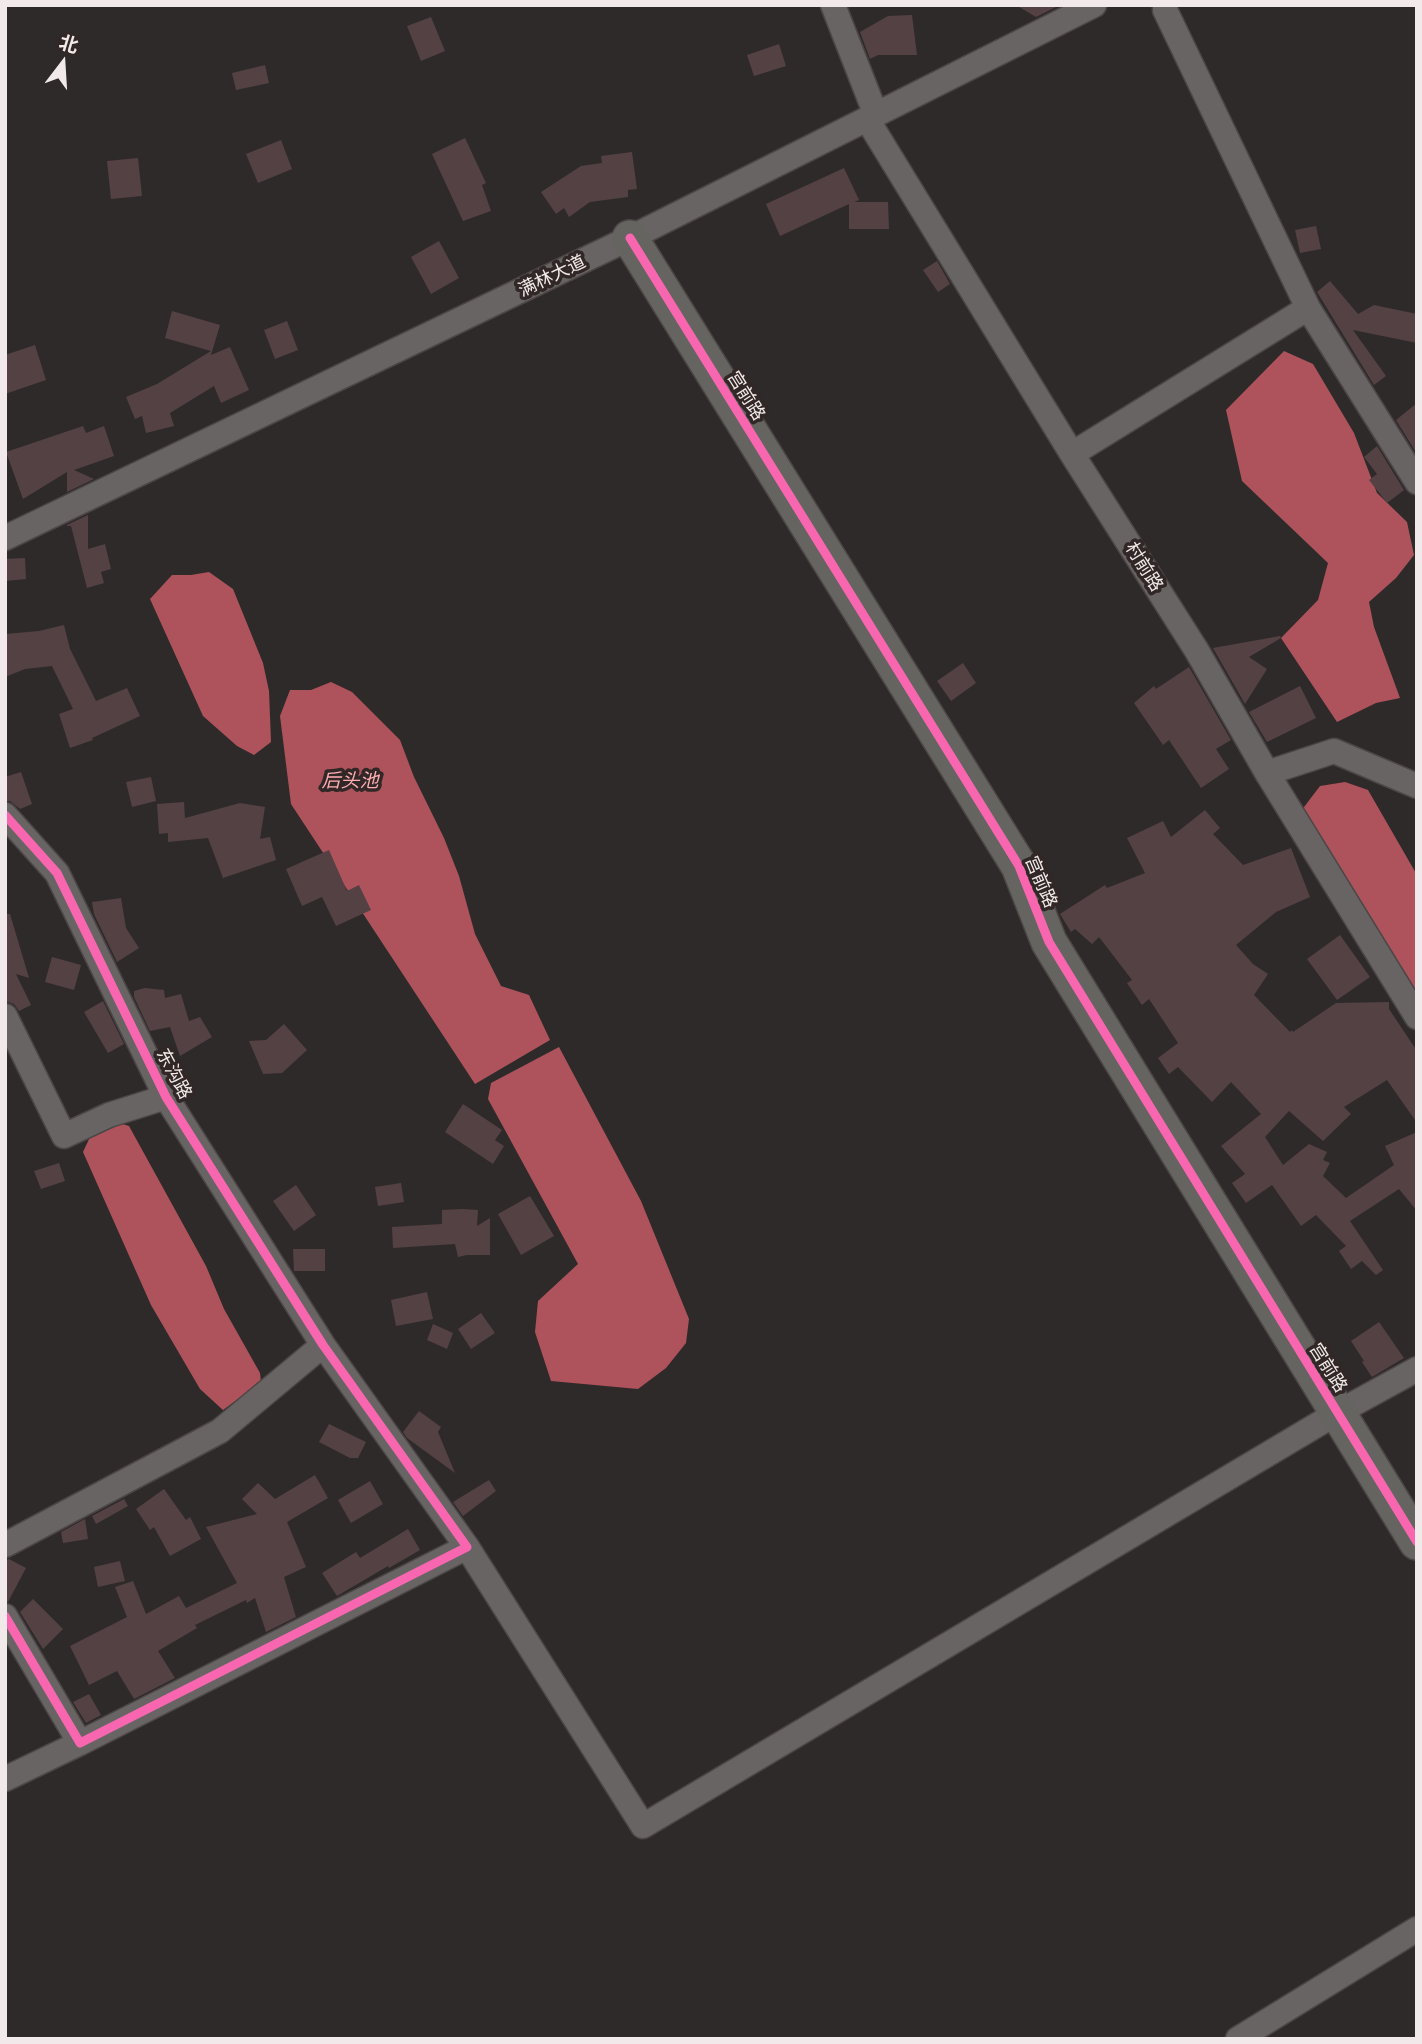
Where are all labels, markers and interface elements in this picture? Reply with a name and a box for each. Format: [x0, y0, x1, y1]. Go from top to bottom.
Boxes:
north arrow [28, 28, 98, 98]
text: 北 [56, 28, 82, 58]
street label: 满林大道 [515, 251, 589, 301]
street label: 宫前路 [723, 367, 769, 425]
street label: 村前路 [1121, 538, 1167, 596]
water label: 后头池 [322, 770, 378, 792]
street label: 宫前路 [1021, 853, 1061, 911]
street label: 东沟路 [152, 1045, 196, 1103]
street label: 宫前路 [1305, 1339, 1351, 1397]

